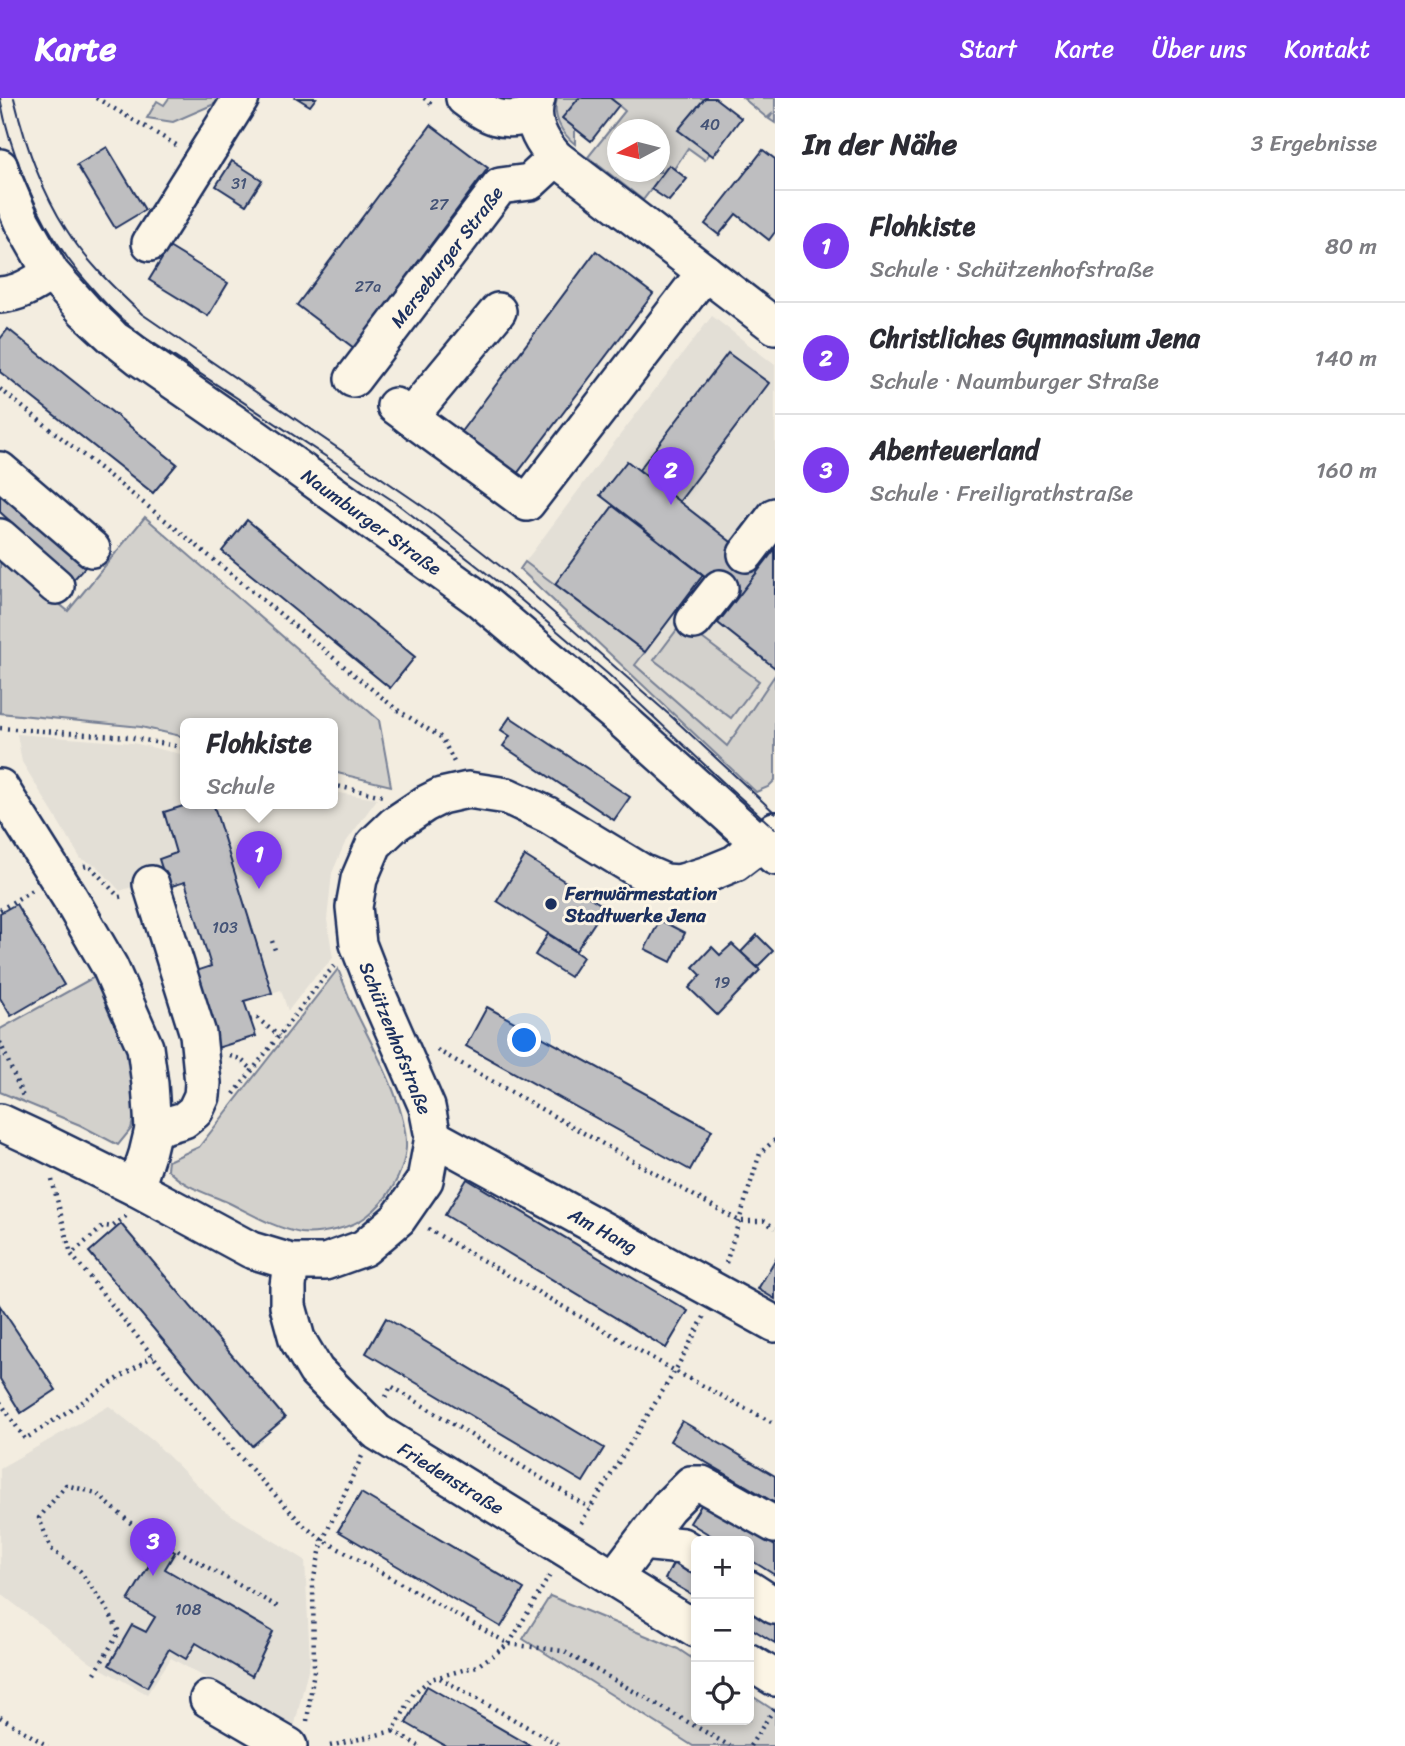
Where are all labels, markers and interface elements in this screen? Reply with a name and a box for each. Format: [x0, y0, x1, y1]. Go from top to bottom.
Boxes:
text: Karte [35, 20, 117, 78]
text: Start [960, 28, 1017, 70]
text: Karte [1055, 28, 1114, 70]
text: Über uns [1152, 28, 1247, 70]
text: Kontakt [1285, 28, 1370, 70]
house number: 40 [700, 110, 720, 139]
text: In der Nähe [803, 117, 957, 171]
north arrow [607, 119, 670, 182]
text: 3 Ergebnisse [1251, 123, 1377, 164]
house number: 31 [231, 169, 247, 198]
street label: Merseburger Straße [382, 178, 512, 335]
house number: 27 [430, 190, 449, 219]
text: Flohkiste [870, 203, 975, 249]
text: 1 [821, 226, 831, 267]
text: 80 m [1325, 226, 1377, 267]
text: Schule · Schützenhofstraße [870, 249, 1154, 290]
house number: 27a [355, 272, 381, 301]
text: Christliches Gymnasium Jena [870, 315, 1200, 361]
text: 2 [819, 338, 833, 379]
text: 140 m [1315, 338, 1377, 379]
text: Schule · Naumburger Straße [870, 361, 1159, 402]
text: Abenteuerland [870, 427, 1039, 473]
pin: 2 [648, 447, 694, 505]
text: 3 [820, 450, 832, 491]
text: 160 m [1316, 450, 1377, 491]
street label: Naumburger Straße [294, 460, 449, 584]
text: Schule · Freiligrathstraße [870, 473, 1133, 514]
popup [180, 718, 338, 809]
text: Flohkiste [206, 720, 312, 766]
text: Schule [206, 766, 275, 807]
pin: 1 [236, 831, 282, 889]
place label: Fernwärmestation Stadtwerke Jena [564, 877, 718, 932]
marker: Fernwärmestation Stadtwerke Jena [543, 896, 559, 912]
house number: 103 [212, 913, 238, 942]
street label: Schützenhofstraße [350, 956, 441, 1120]
house number: 19 [714, 968, 731, 997]
your location [507, 1023, 541, 1057]
street label: Am Hang [561, 1198, 644, 1263]
street label: Friedenstraße [391, 1433, 511, 1524]
pin: 3 [130, 1518, 176, 1576]
map controls [691, 1536, 754, 1725]
button: + [691, 1536, 754, 1599]
house number: 108 [175, 1595, 202, 1624]
button: − [691, 1599, 754, 1662]
button: locate [691, 1662, 754, 1725]

